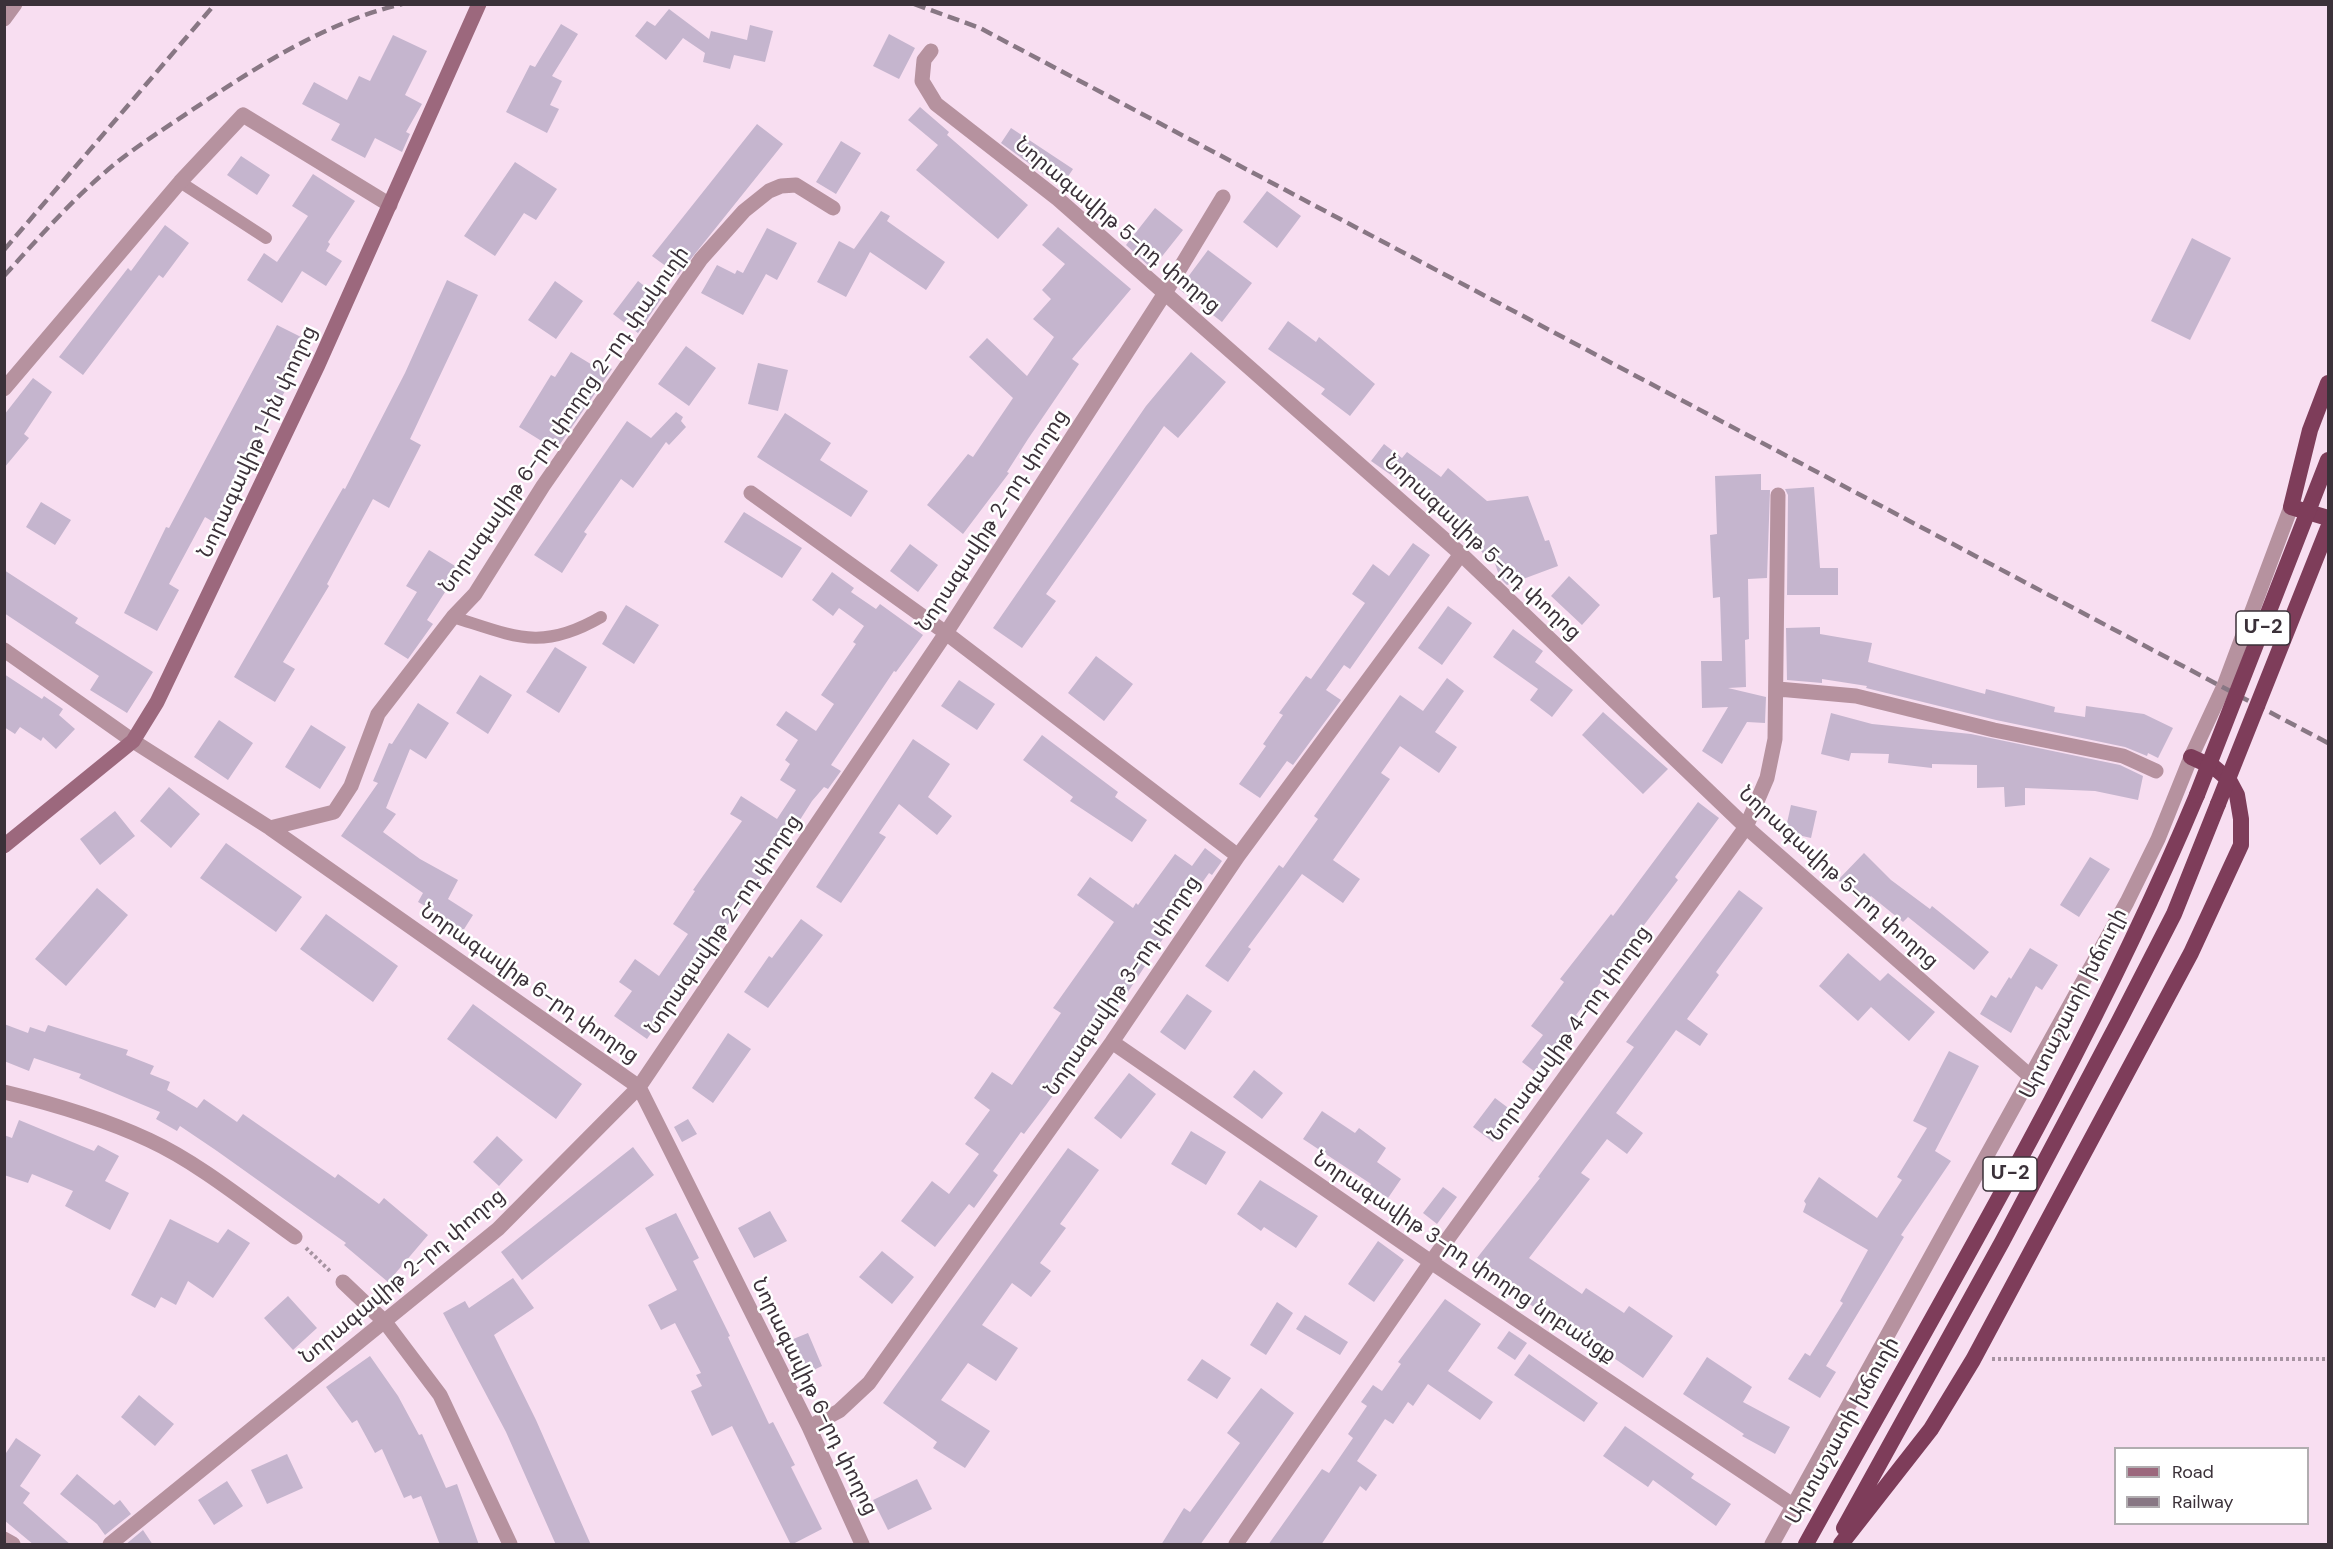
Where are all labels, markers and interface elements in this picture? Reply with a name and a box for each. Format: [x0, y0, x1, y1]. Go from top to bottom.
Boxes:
street label: Նորագավիթ 5-րդ փողոց [1009, 133, 1225, 319]
street label: Նորագավիթ 6-րդ փողոց 2-րդ փակուղի [435, 242, 695, 598]
street label: Նորագավիթ 1-ին փողոց [193, 322, 323, 562]
street label: Նորագավիթ 2-րդ փողոց [912, 405, 1074, 637]
street label: Նորագավիթ 5-րդ փողոց [1378, 450, 1586, 646]
road number: Մ-2 [2236, 611, 2290, 645]
street label: Նորագավիթ 5-րդ փողոց [1733, 781, 1943, 975]
street label: Նորագավիթ 2-րդ փողոց [641, 810, 807, 1040]
street label: Նորագավիթ 3-րդ փողոց [1040, 871, 1206, 1101]
street label: Նորագավիթ 6-րդ փողոց [415, 899, 643, 1069]
street label: Արտաշատի խճուղի [2015, 904, 2133, 1104]
street label: Նորագավիթ 4-րդ փողոց [1483, 921, 1657, 1147]
street label: Նորագավիթ 3-րդ փողոց նրբանցք [1308, 1147, 1620, 1369]
road number: Մ-2 [1983, 1157, 2037, 1191]
street label: Նորագավիթ 2-րդ փողոց [295, 1184, 511, 1370]
street label: Նորագավիթ 6-րդ փողոց [745, 1274, 883, 1520]
street label: Արտաշատի խճուղի [1781, 1333, 1905, 1529]
legend [2114, 1447, 2309, 1525]
text: Road [2172, 1460, 2214, 1484]
text: Railway [2172, 1490, 2234, 1514]

